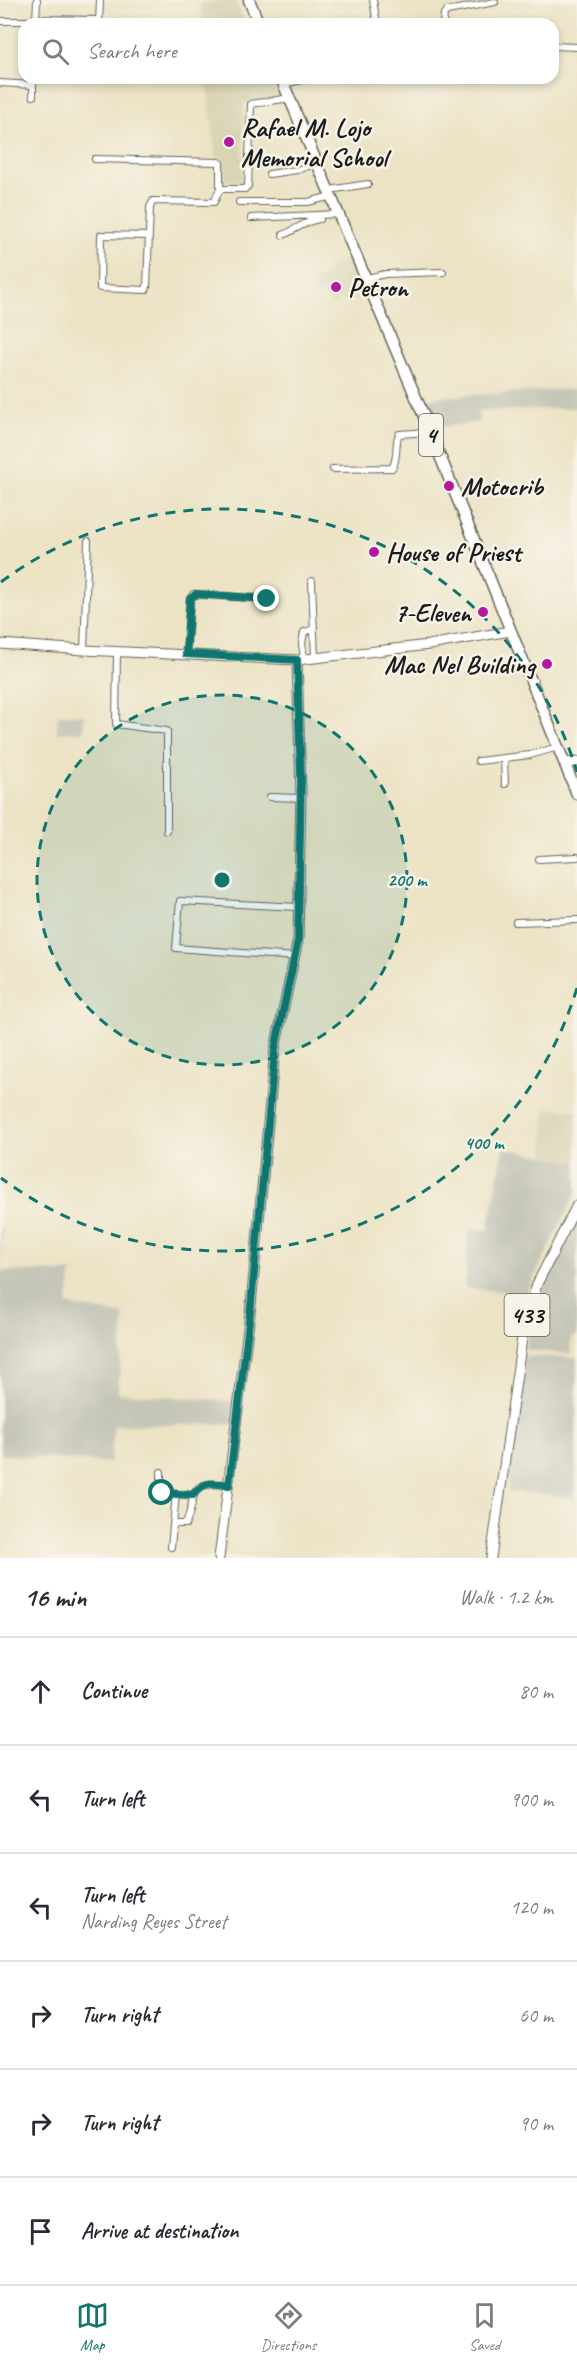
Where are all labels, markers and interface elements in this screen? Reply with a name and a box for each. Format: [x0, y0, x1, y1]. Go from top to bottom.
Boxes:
search box [18, 18, 559, 84]
icon: search [39, 35, 72, 68]
text: Search here [87, 37, 177, 65]
place label: Rafael M. Lojo Memorial School [241, 111, 392, 174]
marker: Rafael M. Lojo Memorial School [222, 135, 236, 149]
place label: Petron [348, 271, 410, 304]
marker: Petron [329, 280, 343, 294]
road number: 4 [419, 414, 443, 456]
place label: Motocrib [461, 470, 545, 503]
marker: Motocrib [442, 479, 456, 493]
place label: House of Priest [386, 536, 524, 569]
marker: House of Priest [367, 545, 381, 559]
route end [253, 585, 279, 611]
place label: 7-Eleven [395, 596, 473, 629]
marker: 7-Eleven [476, 605, 490, 619]
place label: Mac Nel Building [384, 648, 538, 681]
marker: Mac Nel Building [540, 657, 554, 671]
text: 200 m [388, 869, 428, 891]
centre of rings [212, 870, 232, 890]
text: 400 m [465, 1132, 505, 1154]
road number: 433 [504, 1294, 550, 1336]
route start [148, 1479, 174, 1505]
text: 16 min [24, 1581, 86, 1614]
text: Walk · 1.2 km [459, 1585, 553, 1610]
icon: ahead [24, 1675, 57, 1708]
text: Continue [81, 1677, 147, 1705]
text: 80 m [519, 1679, 553, 1704]
icon: left [24, 1783, 57, 1816]
text: Turn left [81, 1785, 145, 1813]
text: 900 m [510, 1787, 553, 1812]
text: Turn left [81, 1881, 145, 1909]
icon: left [24, 1891, 57, 1924]
text: 120 m [510, 1895, 553, 1920]
text: Narding Reyes Street [81, 1909, 227, 1934]
icon: right [24, 1999, 57, 2032]
text: Turn right [81, 2001, 158, 2029]
text: 60 m [519, 2003, 553, 2028]
icon: right [24, 2107, 57, 2140]
text: Turn right [81, 2109, 158, 2137]
text: 90 m [519, 2111, 553, 2136]
icon: arrive [24, 2215, 57, 2248]
text: Arrive at destination [81, 2217, 238, 2245]
tab: Map [76, 2299, 109, 2355]
tab: Directions [261, 2299, 316, 2355]
tab: Saved [468, 2299, 501, 2355]

